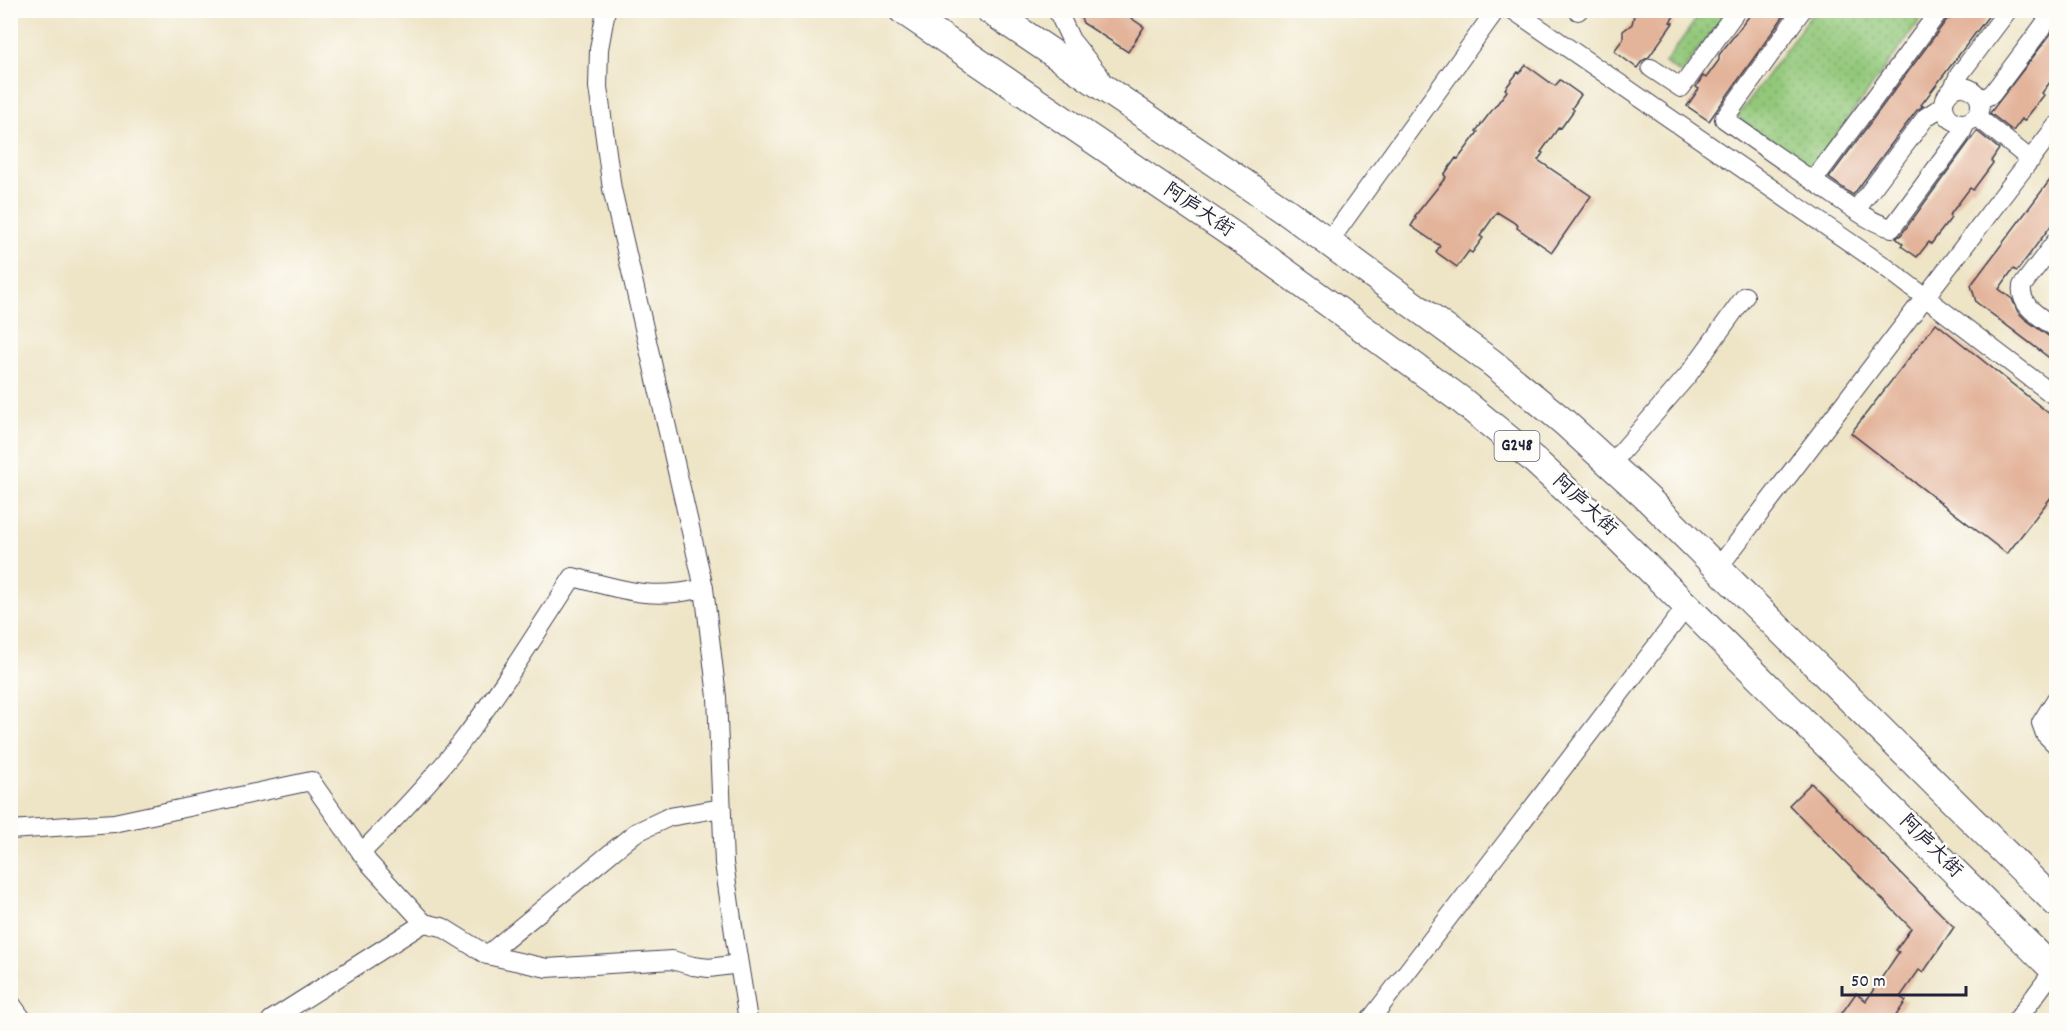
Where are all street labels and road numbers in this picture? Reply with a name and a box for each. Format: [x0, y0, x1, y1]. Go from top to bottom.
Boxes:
street label: 阿庐大街 [1157, 177, 1239, 245]
road number: G248 [1494, 431, 1540, 461]
street label: 阿庐大街 [1545, 468, 1623, 544]
street label: 阿庐大街 [1892, 809, 1968, 885]

